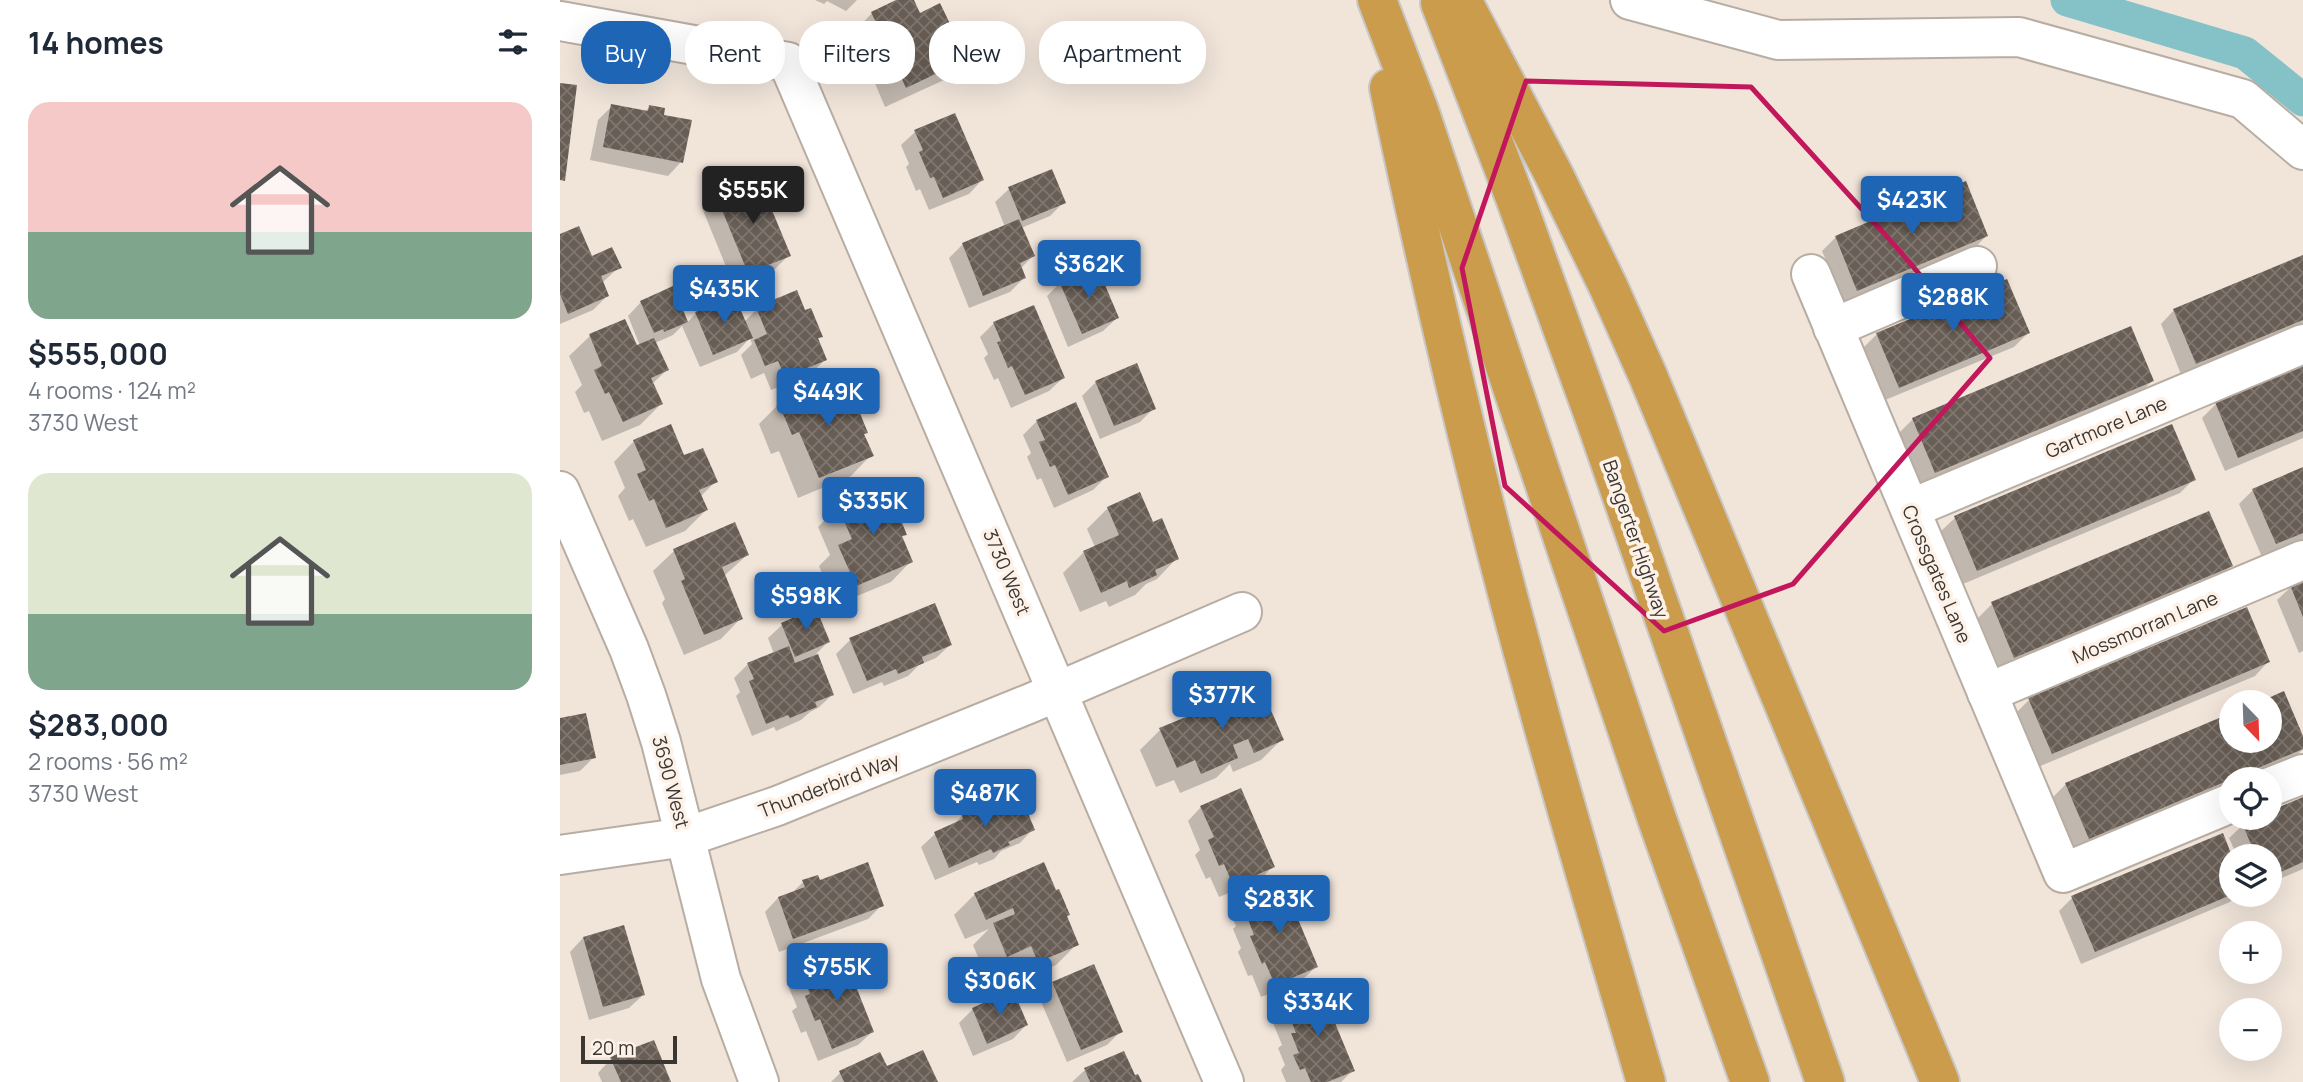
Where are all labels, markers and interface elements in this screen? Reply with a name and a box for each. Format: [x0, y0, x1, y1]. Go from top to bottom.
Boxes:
chip: Buy [581, 21, 671, 84]
chip: Rent [685, 21, 785, 84]
chip: Filters [799, 21, 915, 84]
chip: New [929, 21, 1025, 84]
chip: Apartment [1039, 21, 1206, 84]
text: 14 homes [28, 22, 164, 63]
icon: filters [494, 23, 532, 61]
icon: home [217, 147, 343, 273]
pin: $555K [704, 166, 802, 226]
text: $555K [718, 173, 788, 205]
pin: $423K [1863, 176, 1961, 236]
text: $423K [1877, 183, 1947, 215]
pin: $362K [1040, 240, 1138, 300]
text: $362K [1054, 247, 1124, 279]
pin: $435K [675, 266, 773, 325]
text: $435K [689, 272, 759, 304]
pin: $288K [1904, 274, 2002, 333]
text: $288K [1917, 280, 1989, 312]
text: $555,000 [28, 333, 168, 374]
pin: $449K [779, 368, 877, 428]
text: 4 rooms · 124 m² [28, 374, 196, 406]
text: $449K [793, 375, 863, 407]
street label: Gartmore Lane [2041, 390, 2171, 464]
text: 3730 West [28, 406, 138, 438]
street label: Bangerter Highway [1597, 456, 1675, 622]
pin: $335K [824, 477, 922, 537]
text: $335K [838, 484, 908, 516]
street label: Crossgates Lane [1896, 501, 1978, 647]
icon: home [217, 518, 343, 644]
street label: 3730 West [977, 525, 1037, 619]
pin: $598K [757, 572, 855, 632]
text: $598K [770, 579, 842, 611]
street label: Mossmorran Lane [2068, 585, 2222, 669]
pin: $377K [1173, 672, 1271, 731]
text: $377K [1188, 678, 1256, 710]
north arrow [2219, 690, 2282, 752]
map controls [2219, 690, 2282, 1061]
text: $283,000 [28, 704, 169, 745]
street label: 3690 West [646, 733, 696, 831]
text: 2 rooms · 56 m² [28, 745, 188, 777]
street label: Thunderbird Way [755, 746, 903, 824]
button: locate [2219, 767, 2282, 830]
pin: $487K [936, 770, 1034, 829]
text: $487K [950, 776, 1020, 808]
text: 3730 West [28, 777, 138, 809]
button: layers [2219, 844, 2282, 907]
pin: $283K [1230, 876, 1328, 935]
text: $283K [1244, 882, 1314, 914]
button: + [2219, 921, 2282, 984]
pin: $755K [788, 944, 886, 1003]
text: $755K [803, 950, 871, 982]
pin: $306K [951, 958, 1049, 1017]
text: $306K [964, 964, 1036, 996]
pin: $334K [1269, 978, 1367, 1038]
text: $334K [1283, 985, 1353, 1017]
button: − [2219, 998, 2282, 1061]
scale bar [581, 1033, 677, 1065]
text: 20 m [592, 1035, 634, 1061]

